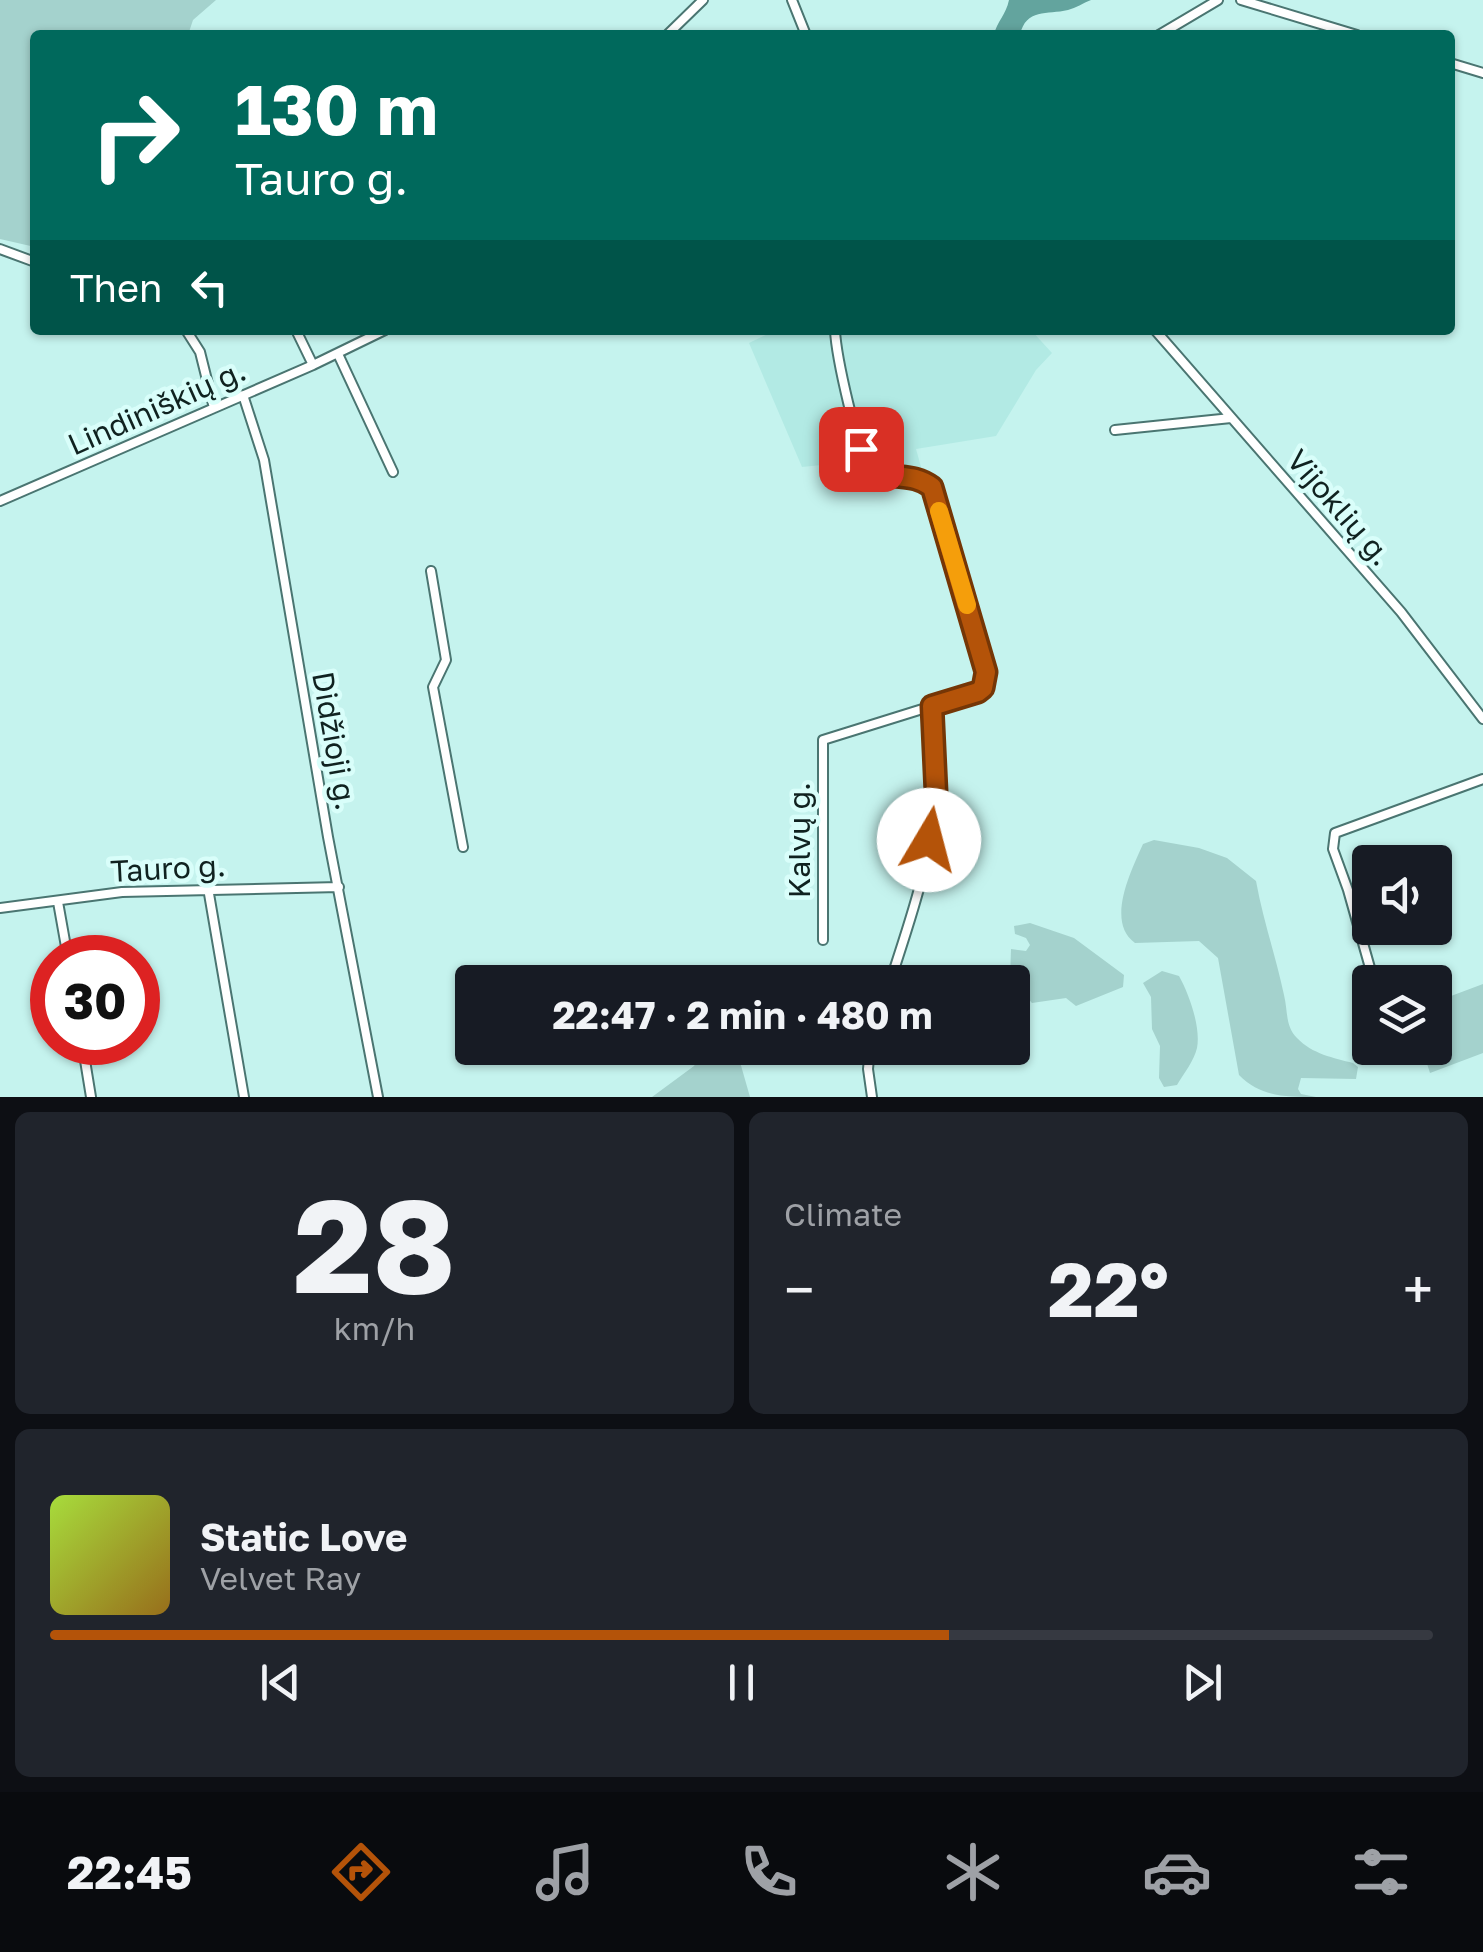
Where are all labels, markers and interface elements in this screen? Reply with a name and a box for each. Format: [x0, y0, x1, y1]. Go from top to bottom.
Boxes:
text: 130 m [235, 66, 438, 150]
icon: right [70, 70, 200, 200]
text: Tauro g. [235, 151, 408, 205]
icon: left [182, 260, 237, 315]
text: Then [70, 265, 162, 310]
street label: Lindiniškių g. [62, 352, 251, 462]
pin [819, 407, 904, 492]
icon: arrive [834, 422, 889, 477]
street label: Vijoklių g. [1280, 442, 1400, 573]
street label: Didžioji g. [305, 669, 365, 813]
street label: Kalvų g. [781, 782, 817, 898]
position arrow [877, 788, 981, 892]
map controls [1352, 845, 1452, 1065]
button: sound [1352, 845, 1452, 945]
street label: Tauro g. [109, 847, 226, 889]
speed limit sign: 30 [30, 935, 160, 1065]
button: layers [1352, 965, 1452, 1065]
text: 22:47 · 2 min · 480 m [552, 992, 933, 1037]
text: 28 [293, 1166, 456, 1322]
text: Climate [784, 1195, 902, 1233]
text: 22° [1048, 1243, 1169, 1334]
text: − [784, 1256, 814, 1322]
text: + [1403, 1256, 1433, 1322]
text: km/h [334, 1309, 415, 1347]
text: Static Love [200, 1514, 407, 1559]
text: Velvet Ray [200, 1559, 361, 1597]
icon: previous [253, 1655, 308, 1710]
icon: pause [714, 1655, 769, 1710]
icon: next [1175, 1655, 1230, 1710]
icon: directions [326, 1837, 396, 1907]
icon: music [530, 1837, 600, 1907]
icon: phone [734, 1837, 804, 1907]
icon: climate [938, 1837, 1008, 1907]
icon: car [1142, 1837, 1212, 1907]
icon: filters [1346, 1837, 1416, 1907]
text: 22:45 [67, 1845, 192, 1899]

